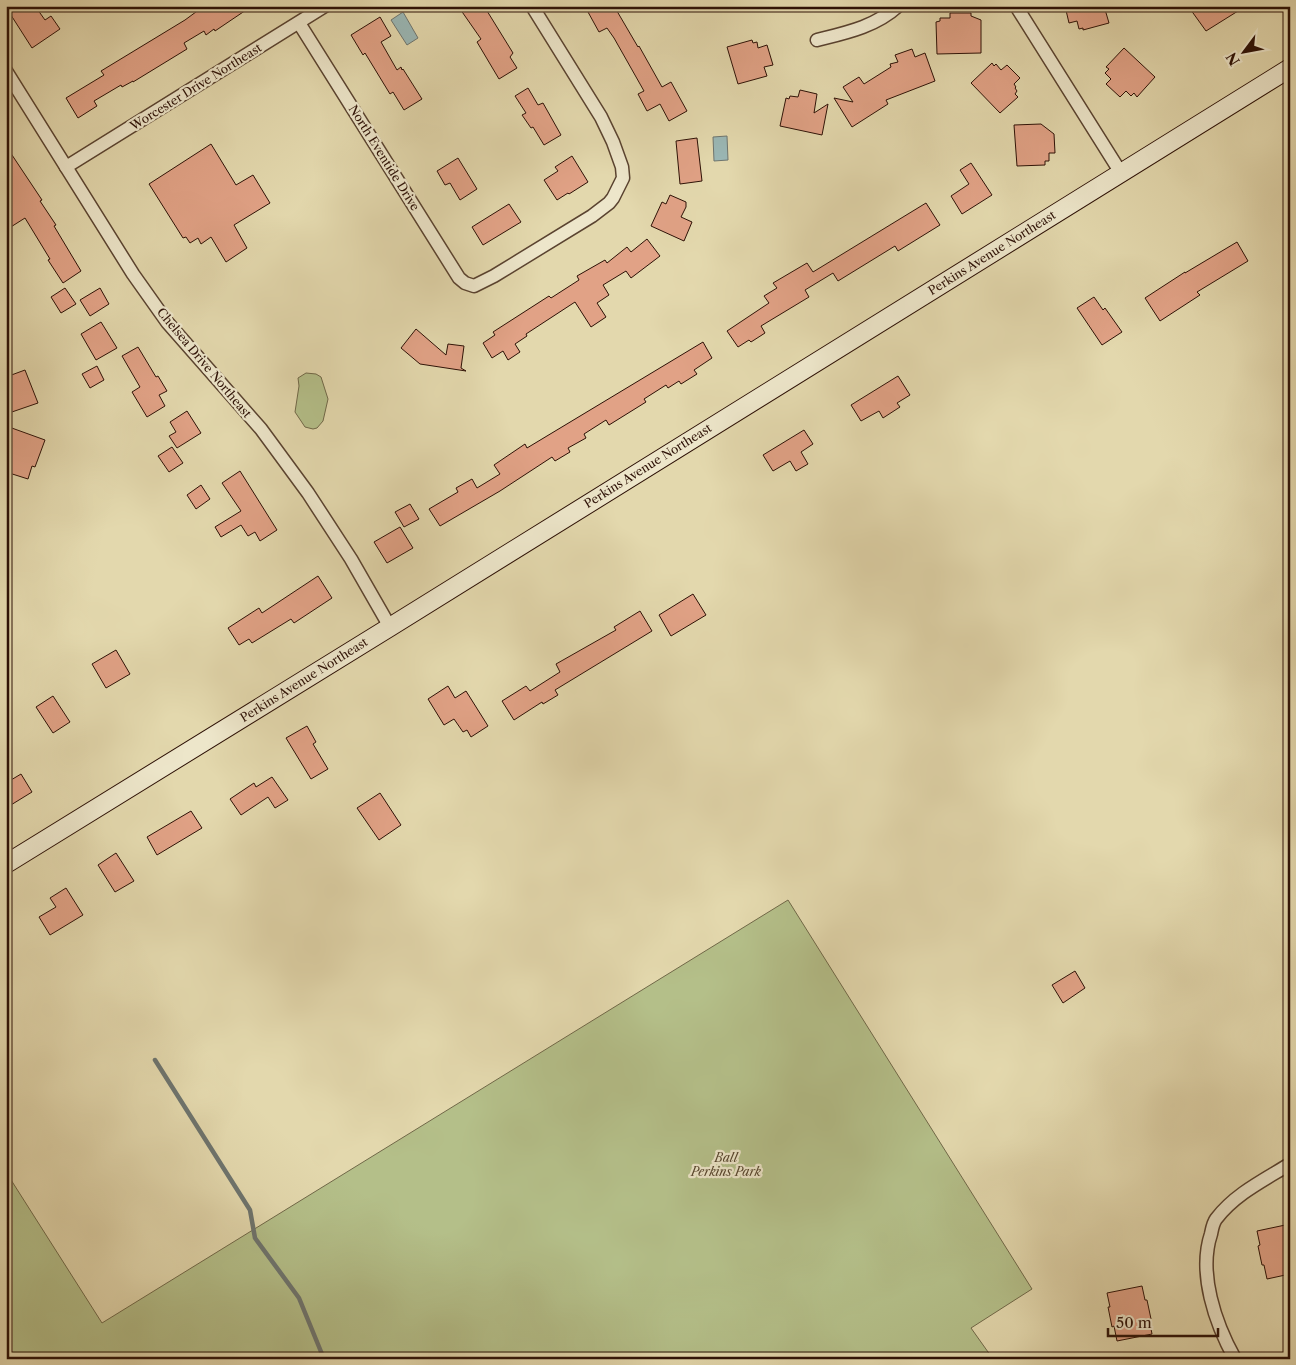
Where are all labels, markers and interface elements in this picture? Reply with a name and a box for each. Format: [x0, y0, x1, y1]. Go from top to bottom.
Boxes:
north arrow [1218, 28, 1268, 78]
street label: Worcester Drive Northeast [126, 40, 265, 134]
text: N [1222, 49, 1244, 69]
street label: North Eventide Drive [346, 102, 423, 214]
street label: Perkins Avenue Northeast [925, 207, 1059, 298]
street label: Chelsea Drive Northeast [154, 305, 255, 421]
street label: Perkins Avenue Northeast [581, 420, 715, 511]
street label: Perkins Avenue Northeast [237, 634, 371, 725]
park label: Ball Perkins Park [690, 1150, 762, 1179]
scale bar [1108, 1305, 1218, 1337]
text: 50 m [1116, 1313, 1152, 1332]

